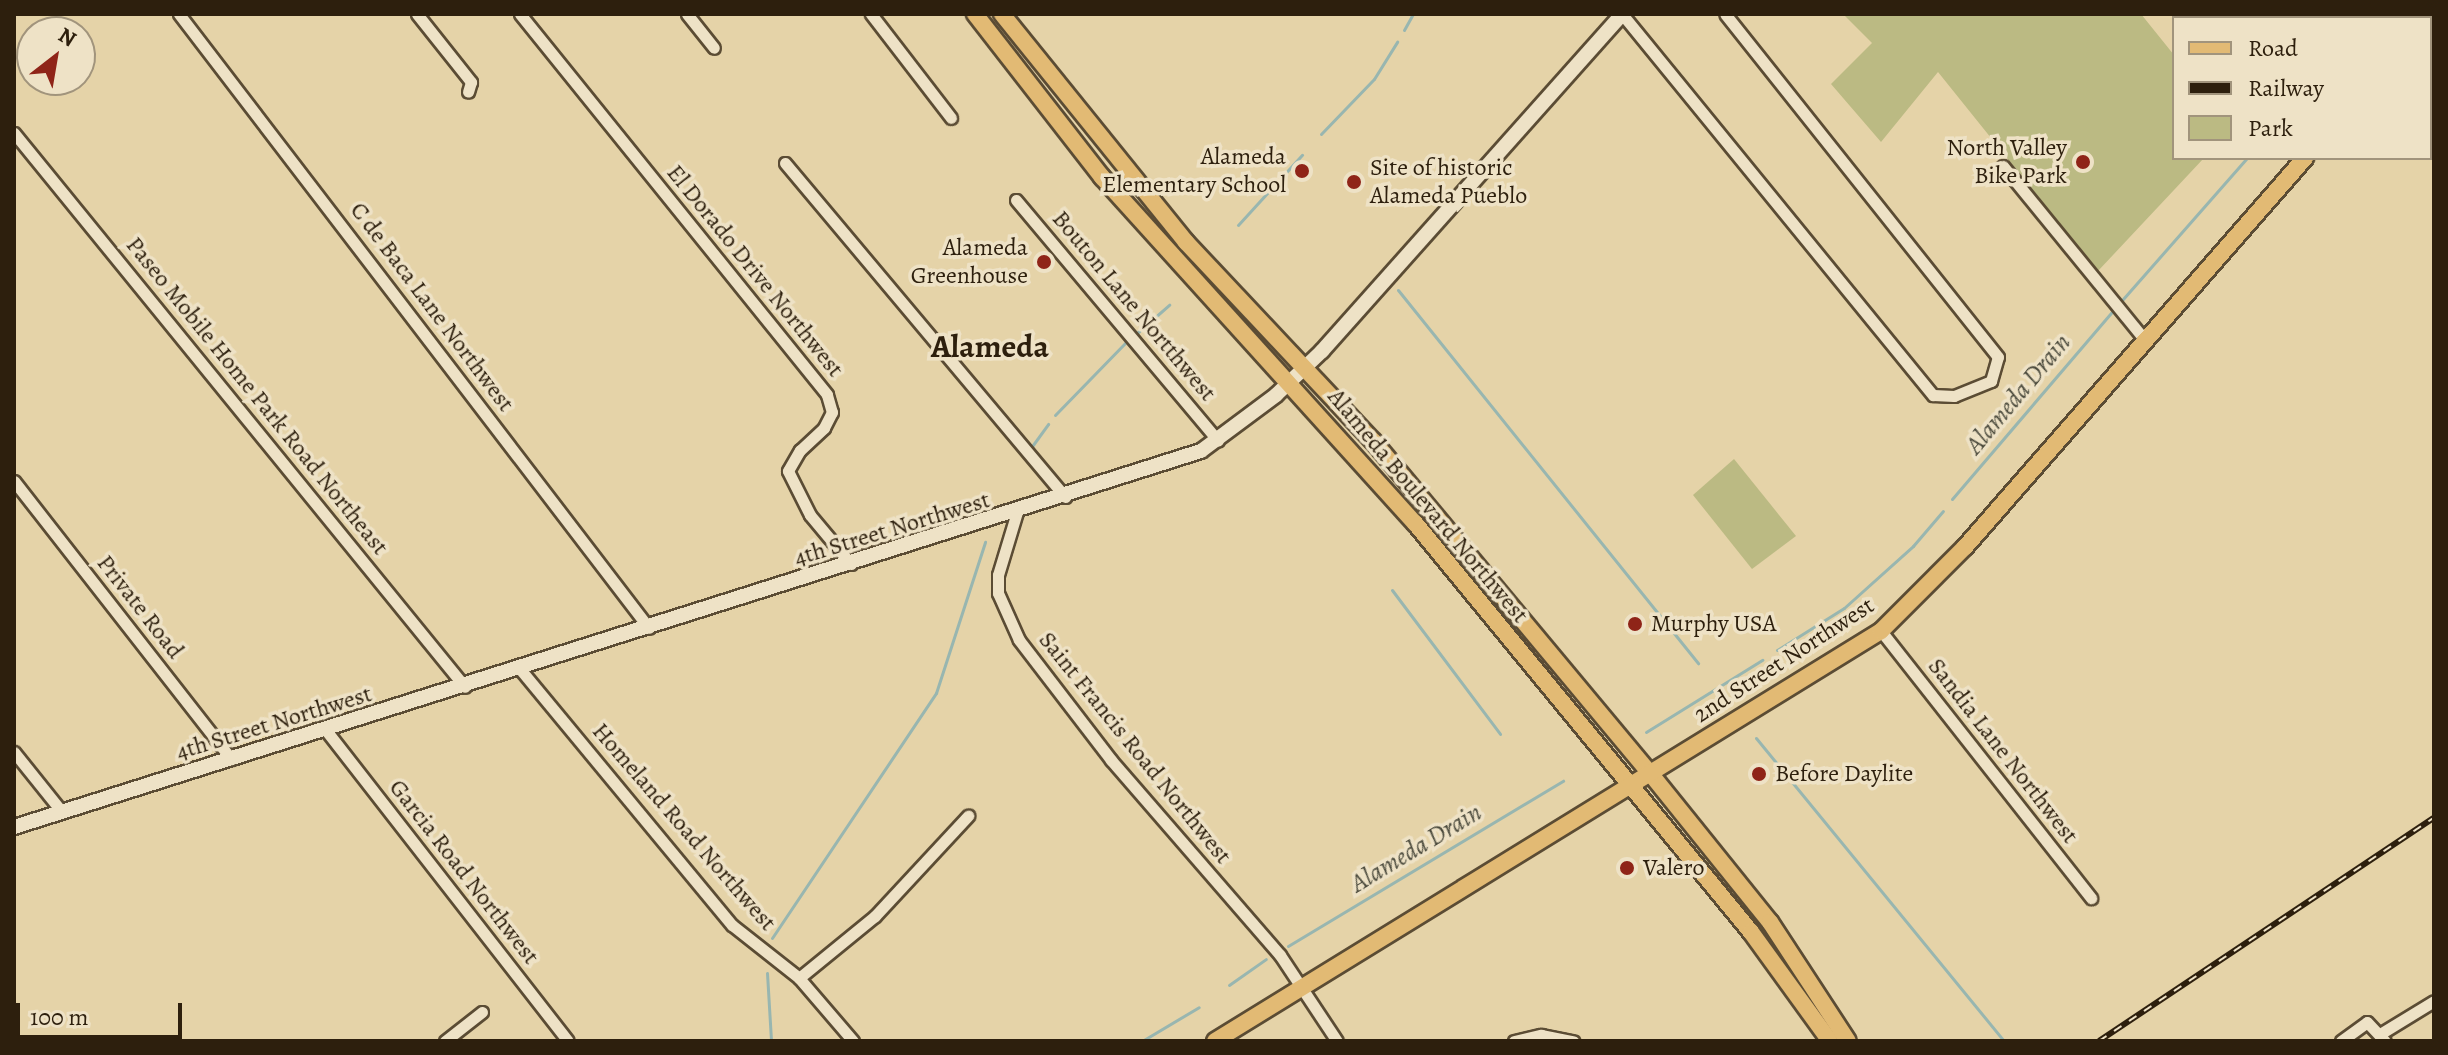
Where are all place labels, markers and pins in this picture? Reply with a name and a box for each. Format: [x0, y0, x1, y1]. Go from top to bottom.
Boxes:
place label: North Valley Bike Park [1947, 134, 2067, 190]
place label: Alameda Elementary School [1102, 143, 1286, 199]
marker: North Valley Bike Park [2074, 153, 2092, 171]
place label: Site of historic Alameda Pueblo [1370, 154, 1527, 210]
marker: Alameda Elementary School [1293, 162, 1311, 180]
marker: Site of historic Alameda Pueblo [1345, 173, 1363, 191]
place label: Alameda Greenhouse [911, 234, 1028, 290]
marker: Alameda Greenhouse [1035, 253, 1053, 271]
place label: Murphy USA [1651, 610, 1777, 638]
marker: Murphy USA [1626, 615, 1644, 633]
place label: Before Daylite [1775, 760, 1913, 788]
marker: Before Daylite [1750, 765, 1768, 783]
place label: Valero [1643, 854, 1704, 882]
marker: Valero [1618, 859, 1636, 877]

